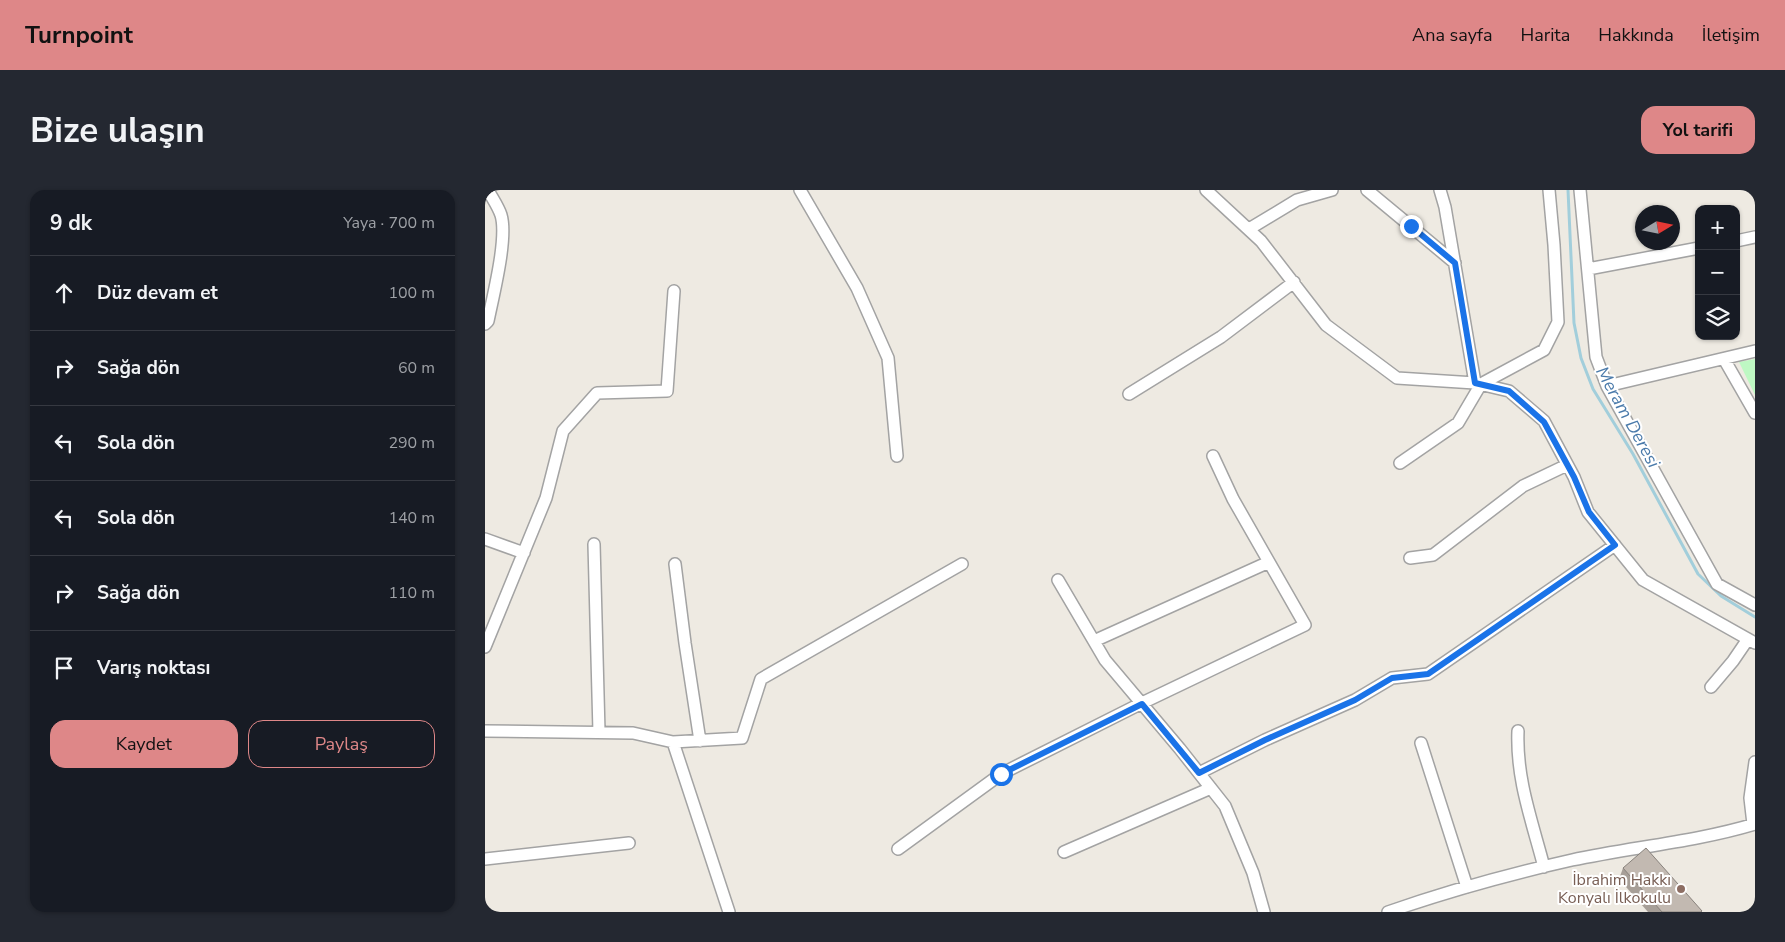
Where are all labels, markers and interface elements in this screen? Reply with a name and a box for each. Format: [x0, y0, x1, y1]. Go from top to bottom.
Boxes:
text: Turnpoint [25, 19, 133, 51]
text: Ana sayfa [1412, 23, 1492, 47]
text: Harita [1520, 23, 1570, 47]
text: Hakkında [1598, 23, 1674, 47]
text: İletişim [1702, 23, 1760, 47]
button: Yol tarifi [1641, 106, 1755, 154]
text: Bize ulaşın [30, 107, 205, 154]
north arrow [1635, 205, 1680, 250]
map controls [1695, 205, 1740, 340]
button: + [1695, 205, 1740, 250]
text: 9 dk [50, 209, 92, 237]
text: Yaya · 700 m [343, 212, 435, 234]
route end [1400, 215, 1423, 238]
button: − [1695, 250, 1740, 295]
icon: ahead [50, 279, 78, 307]
text: Düz devam et [97, 280, 218, 306]
text: 100 m [388, 282, 435, 304]
button: layers [1695, 295, 1740, 340]
icon: right [50, 354, 78, 382]
text: Sağa dön [97, 355, 180, 381]
text: 60 m [398, 357, 435, 379]
water label: Meram Deresi [1590, 362, 1666, 473]
icon: left [50, 429, 78, 457]
text: Sola dön [97, 430, 175, 456]
text: 290 m [388, 432, 435, 454]
icon: left [50, 504, 78, 532]
text: Sola dön [97, 505, 175, 531]
text: 140 m [388, 507, 435, 529]
icon: right [50, 579, 78, 607]
text: Sağa dön [97, 580, 180, 606]
text: 110 m [388, 582, 435, 604]
icon: arrive [50, 654, 78, 682]
text: Varış noktası [97, 655, 210, 681]
button: Kaydet [50, 720, 238, 768]
button: Paylaş [248, 720, 435, 768]
route start [990, 763, 1013, 786]
place label: İbrahim Hakkı Konyalı İlkokulu [1558, 869, 1671, 909]
marker: İbrahim Hakkı Konyalı İlkokulu [1675, 883, 1687, 895]

